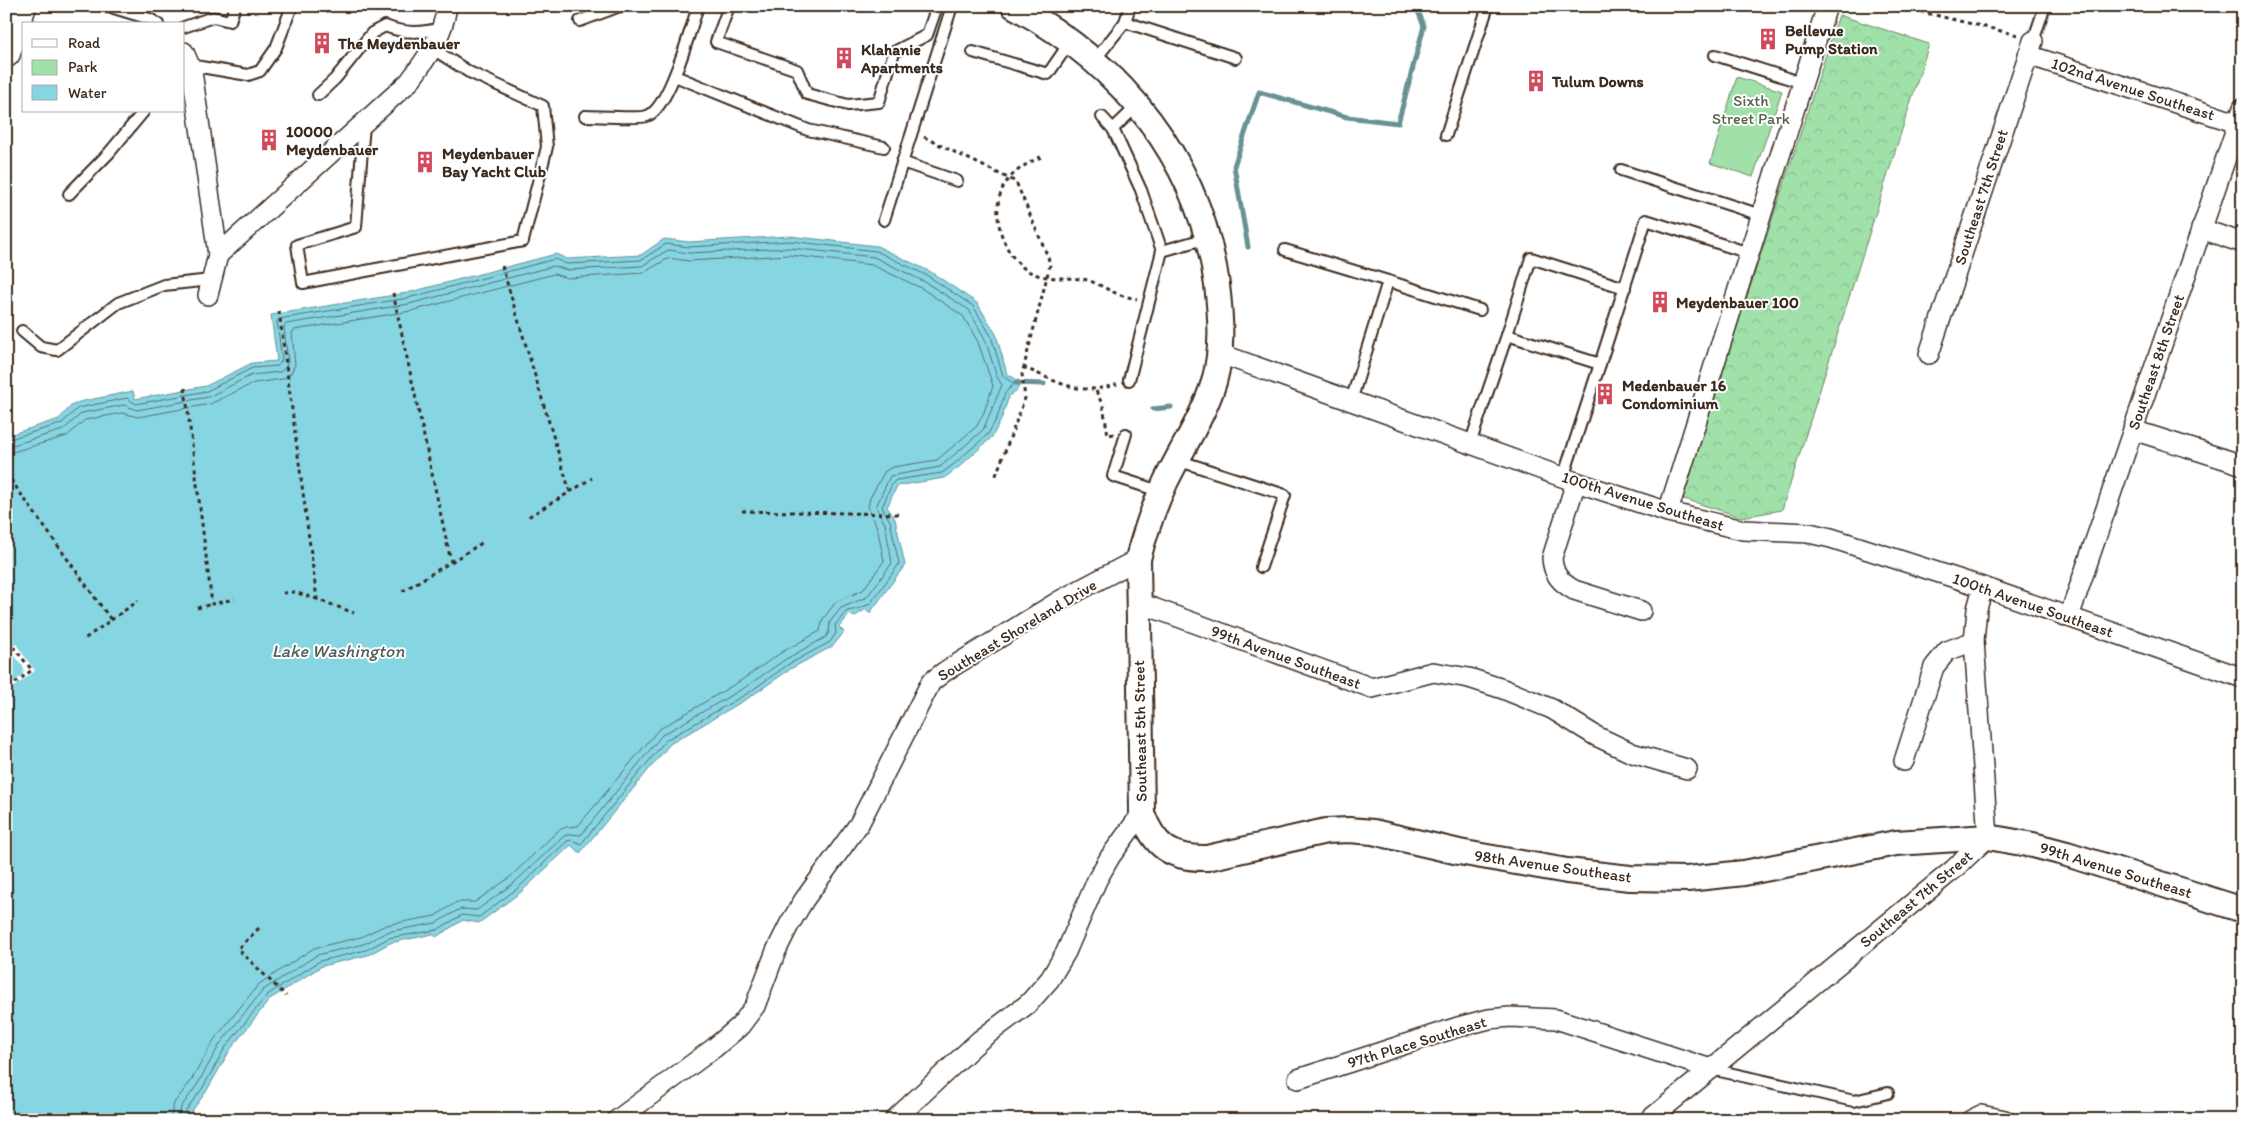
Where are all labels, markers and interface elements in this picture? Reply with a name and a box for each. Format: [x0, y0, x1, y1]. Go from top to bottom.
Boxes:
place label: Bellevue Pump Station [1785, 21, 1878, 59]
legend [22, 22, 185, 112]
building icon: Bellevue Pump Station [1755, 26, 1781, 52]
building icon: The Meydenbauer [309, 30, 335, 56]
text: Road [68, 34, 101, 52]
place label: The Meydenbauer [337, 34, 460, 54]
place label: Klahanie Apartments [860, 40, 943, 78]
building icon: Klahanie Apartments [831, 45, 857, 71]
street label: 102nd Avenue Southeast [2049, 54, 2217, 124]
text: Park [68, 58, 98, 76]
building icon: Tulum Downs [1523, 68, 1549, 94]
place label: Tulum Downs [1551, 72, 1644, 91]
text: Water [68, 84, 107, 102]
park label: Sixth Street Park [1712, 91, 1790, 128]
place label: 10000 Meydenbauer [286, 122, 379, 160]
building icon: 10000 Meydenbauer [256, 127, 282, 153]
street label: Southeast 7th Street [1950, 127, 2012, 267]
place label: Meydenbauer Bay Yacht Club [442, 144, 546, 182]
building icon: Meydenbauer Bay Yacht Club [412, 149, 438, 175]
building icon: Meydenbauer 100 [1647, 289, 1673, 315]
street label: Southeast 8th Street [2124, 292, 2188, 432]
place label: Meydenbauer 100 [1676, 293, 1799, 313]
place label: Medenbauer 16 Condominium [1622, 376, 1727, 413]
building icon: Medenbauer 16 Condominium [1592, 381, 1618, 407]
street label: 100th Avenue Southeast [1560, 467, 1726, 535]
street label: 100th Avenue Southeast [1950, 569, 2116, 641]
street label: Southeast Shoreland Drive [934, 575, 1100, 685]
street label: 99th Avenue Southeast [1208, 621, 1364, 693]
water label: Lake Washington [272, 640, 405, 662]
street label: Southeast 5th Street [1129, 660, 1151, 802]
street label: 99th Avenue Southeast [2038, 838, 2194, 902]
street label: 98th Avenue Southeast [1473, 846, 1633, 886]
street label: Southeast 7th Street [1856, 846, 1976, 952]
street label: 97th Place Southeast [1345, 1012, 1489, 1072]

